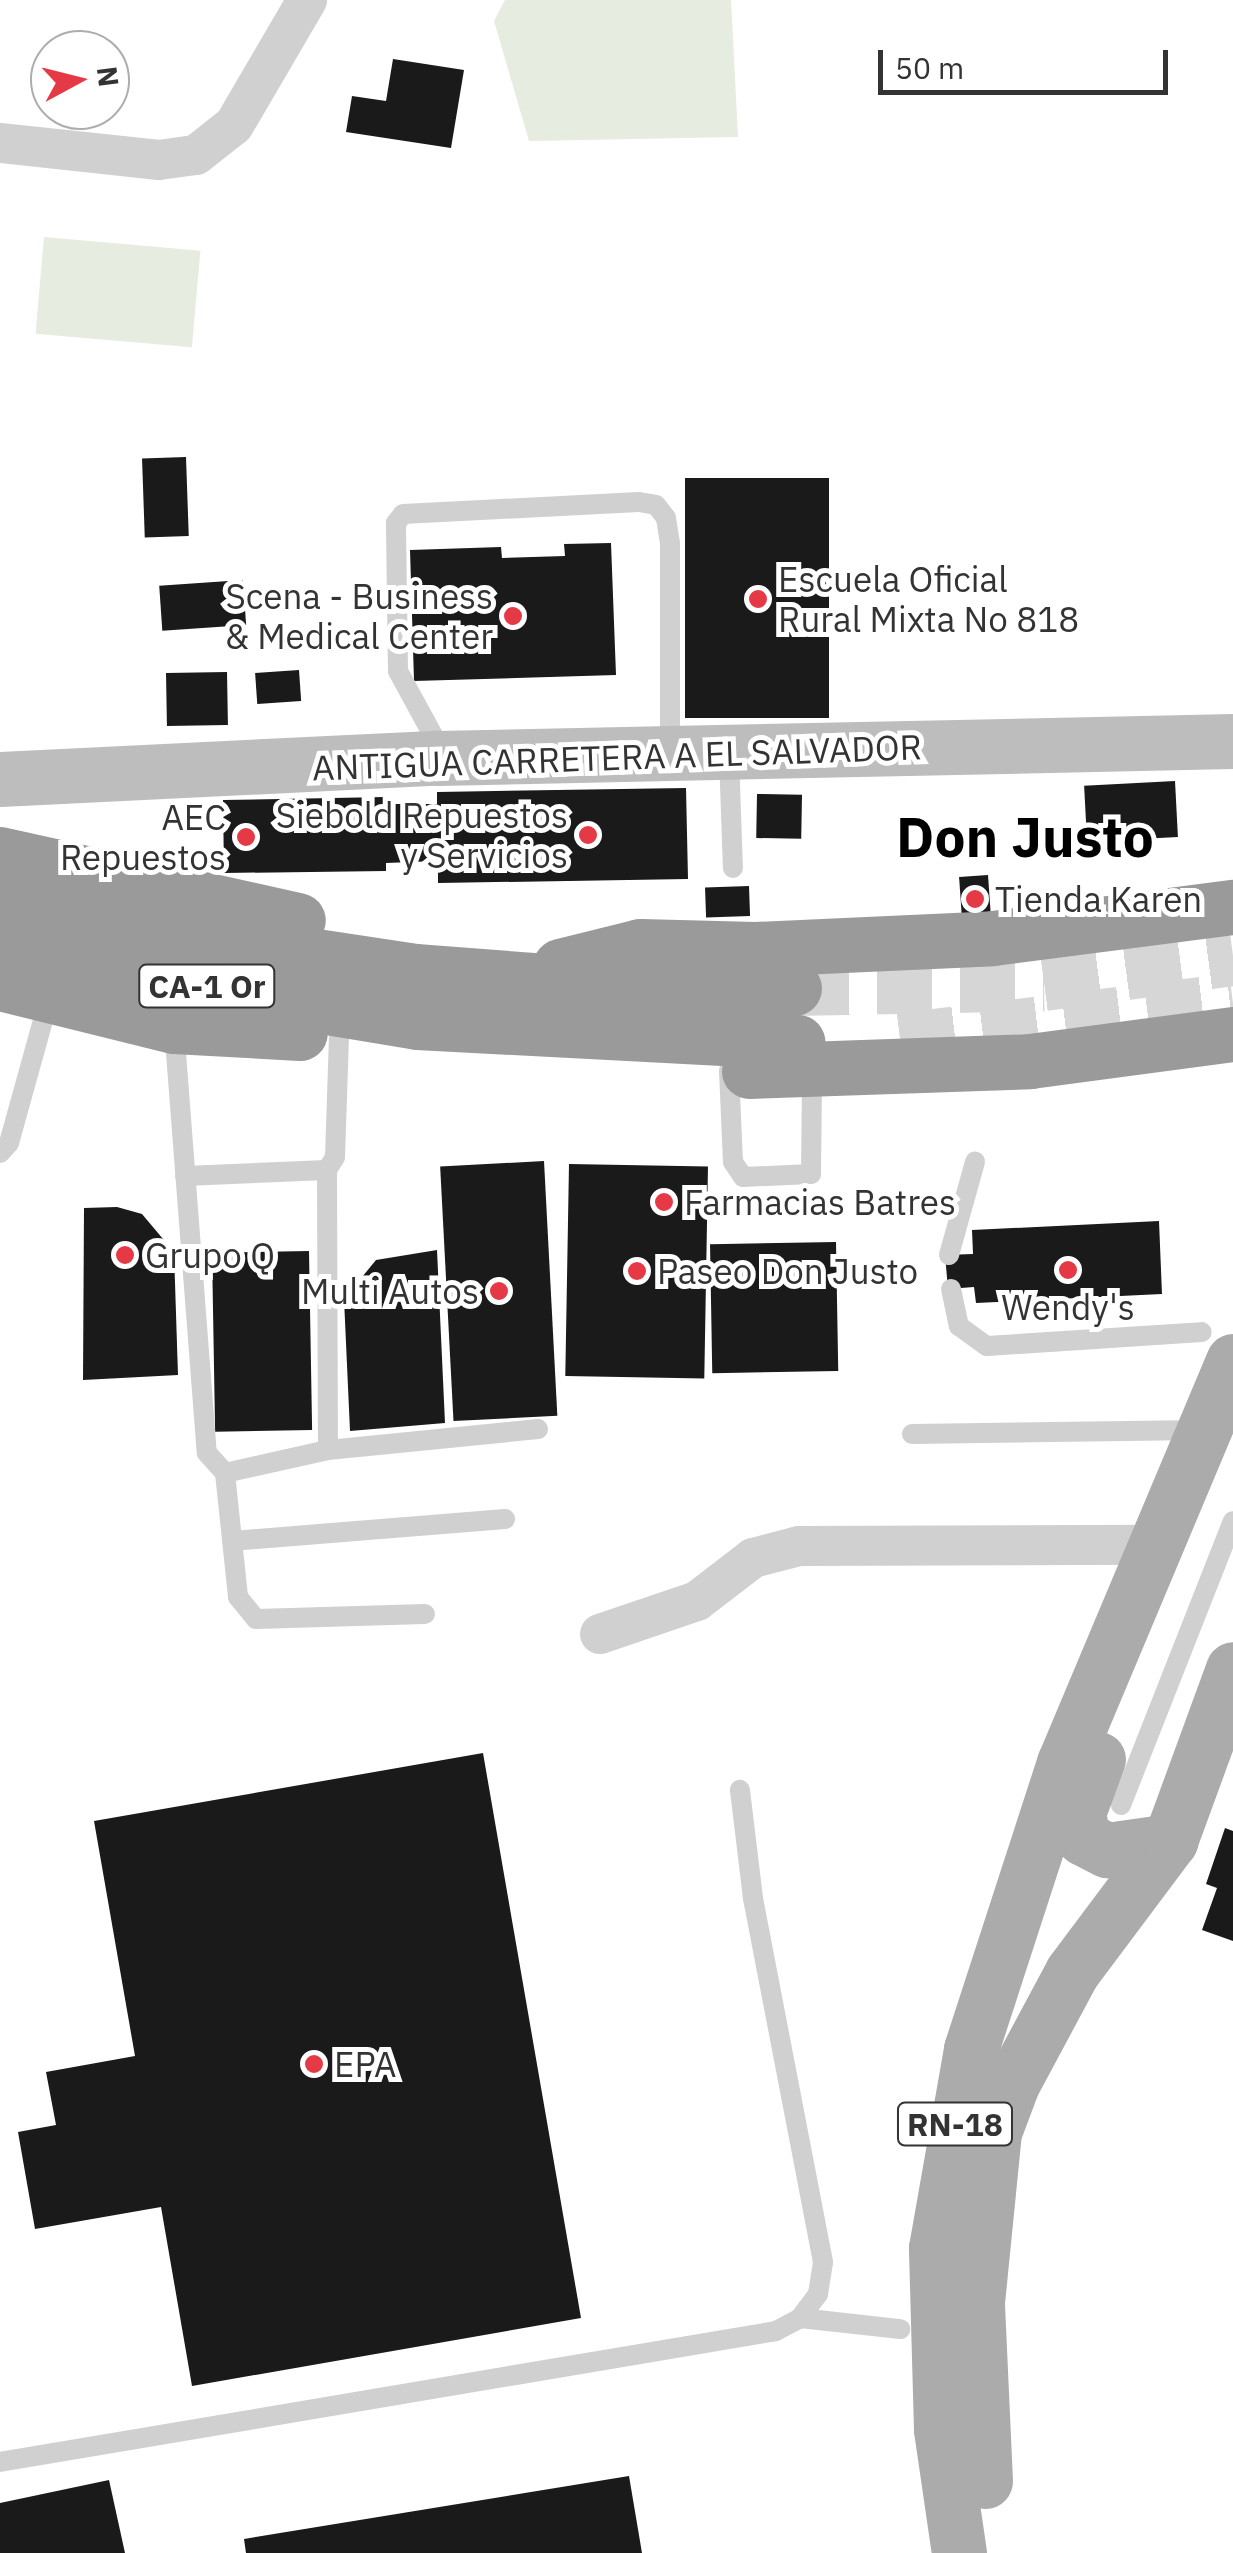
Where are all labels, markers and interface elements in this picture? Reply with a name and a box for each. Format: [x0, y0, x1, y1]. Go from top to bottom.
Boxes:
north arrow [30, 30, 130, 130]
scale bar [883, 30, 1173, 92]
text: 50 m [895, 48, 964, 87]
text: N [89, 64, 128, 89]
place label: Escuela Oficial Rural Mixta No 818 [778, 558, 1079, 640]
place label: Scena - Business & Medical Center [225, 575, 493, 657]
marker: Escuela Oficial Rural Mixta No 818 [747, 588, 769, 610]
marker: Scena - Business & Medical Center [502, 605, 524, 627]
street label: ANTIGUA CARRETERA A EL SALVADOR [311, 725, 923, 789]
place label: Siebold Repuestos y Servicios [276, 794, 568, 876]
place label: AEC Repuestos [60, 796, 226, 878]
district label: Don Justo [896, 804, 1154, 870]
marker: Siebold Repuestos y Servicios [577, 824, 599, 846]
marker: AEC Repuestos [235, 826, 257, 848]
place label: Tienda Karen [995, 878, 1202, 920]
marker: Tienda Karen [964, 888, 986, 910]
road number: CA-1 Or [137, 959, 277, 1013]
place label: Farmacias Batres [684, 1181, 956, 1223]
marker: Farmacias Batres [653, 1191, 675, 1213]
place label: Grupo Q [145, 1234, 275, 1276]
marker: Grupo Q [114, 1244, 136, 1266]
place label: Paseo Don Justo [657, 1250, 918, 1292]
marker: Wendy's [1057, 1259, 1079, 1281]
marker: Paseo Don Justo [626, 1260, 648, 1282]
place label: Multi Autos [301, 1270, 479, 1312]
marker: Multi Autos [488, 1280, 510, 1302]
place label: Wendy's [1001, 1286, 1135, 1328]
place label: EPA [334, 2043, 396, 2085]
marker: EPA [303, 2053, 325, 2075]
road number: RN-18 [895, 2097, 1015, 2151]

